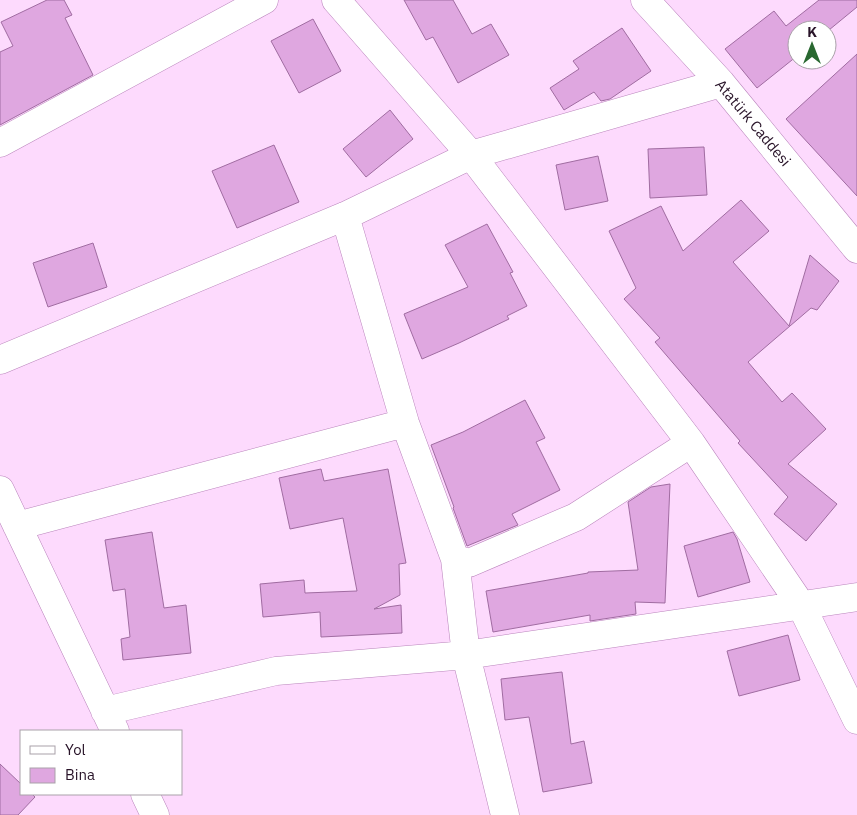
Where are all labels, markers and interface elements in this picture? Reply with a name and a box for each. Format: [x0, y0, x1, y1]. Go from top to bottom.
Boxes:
north arrow [787, 20, 837, 70]
text: K [807, 23, 817, 41]
street label: Atatürk Caddesi [712, 75, 795, 170]
legend [20, 730, 182, 795]
text: Yol [65, 740, 86, 759]
text: Bina [65, 765, 95, 784]

